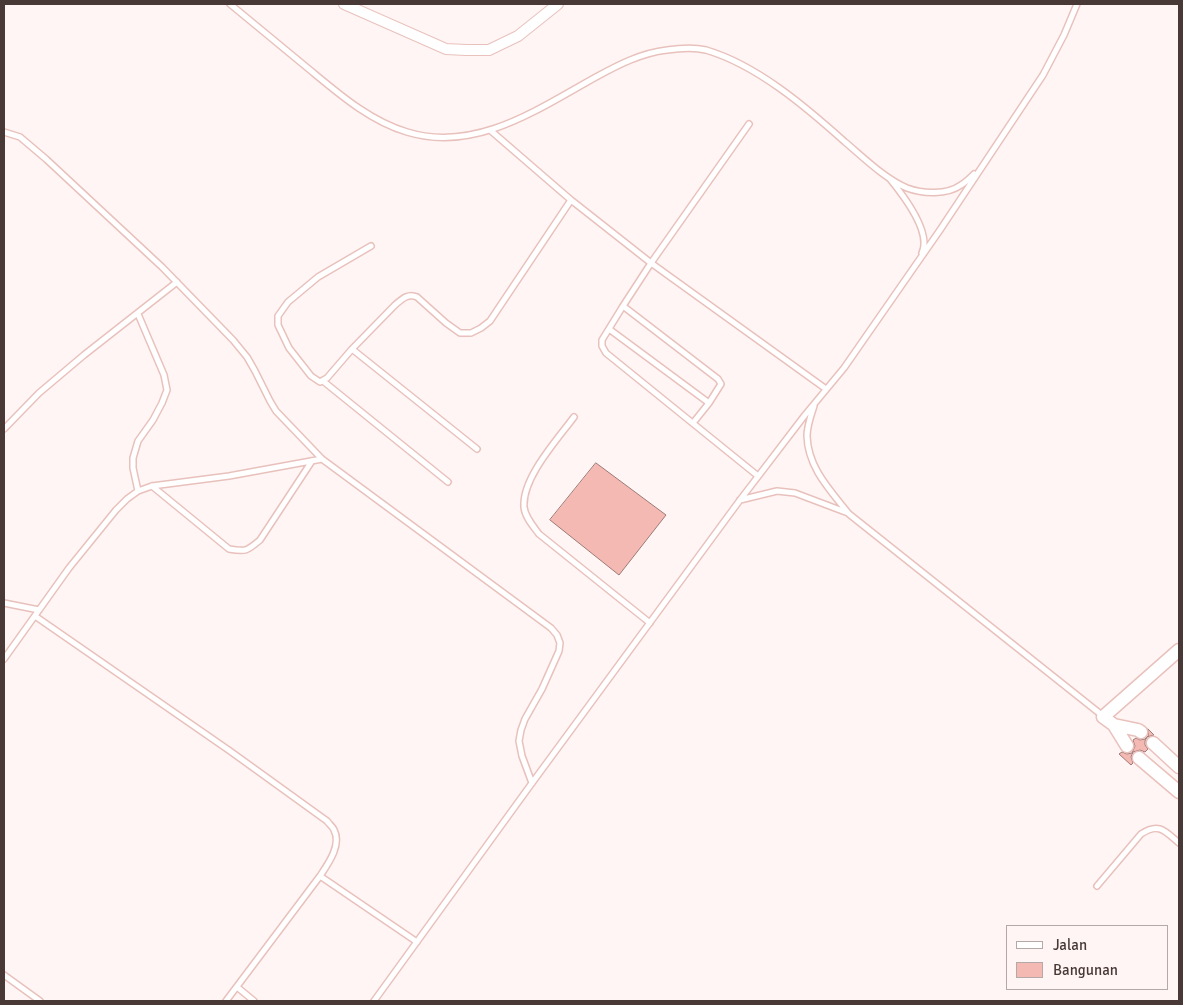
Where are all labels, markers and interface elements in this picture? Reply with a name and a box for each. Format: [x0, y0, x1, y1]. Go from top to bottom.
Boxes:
legend [1006, 925, 1168, 990]
text: Jalan [1053, 936, 1087, 954]
text: Bangunan [1053, 961, 1118, 979]

